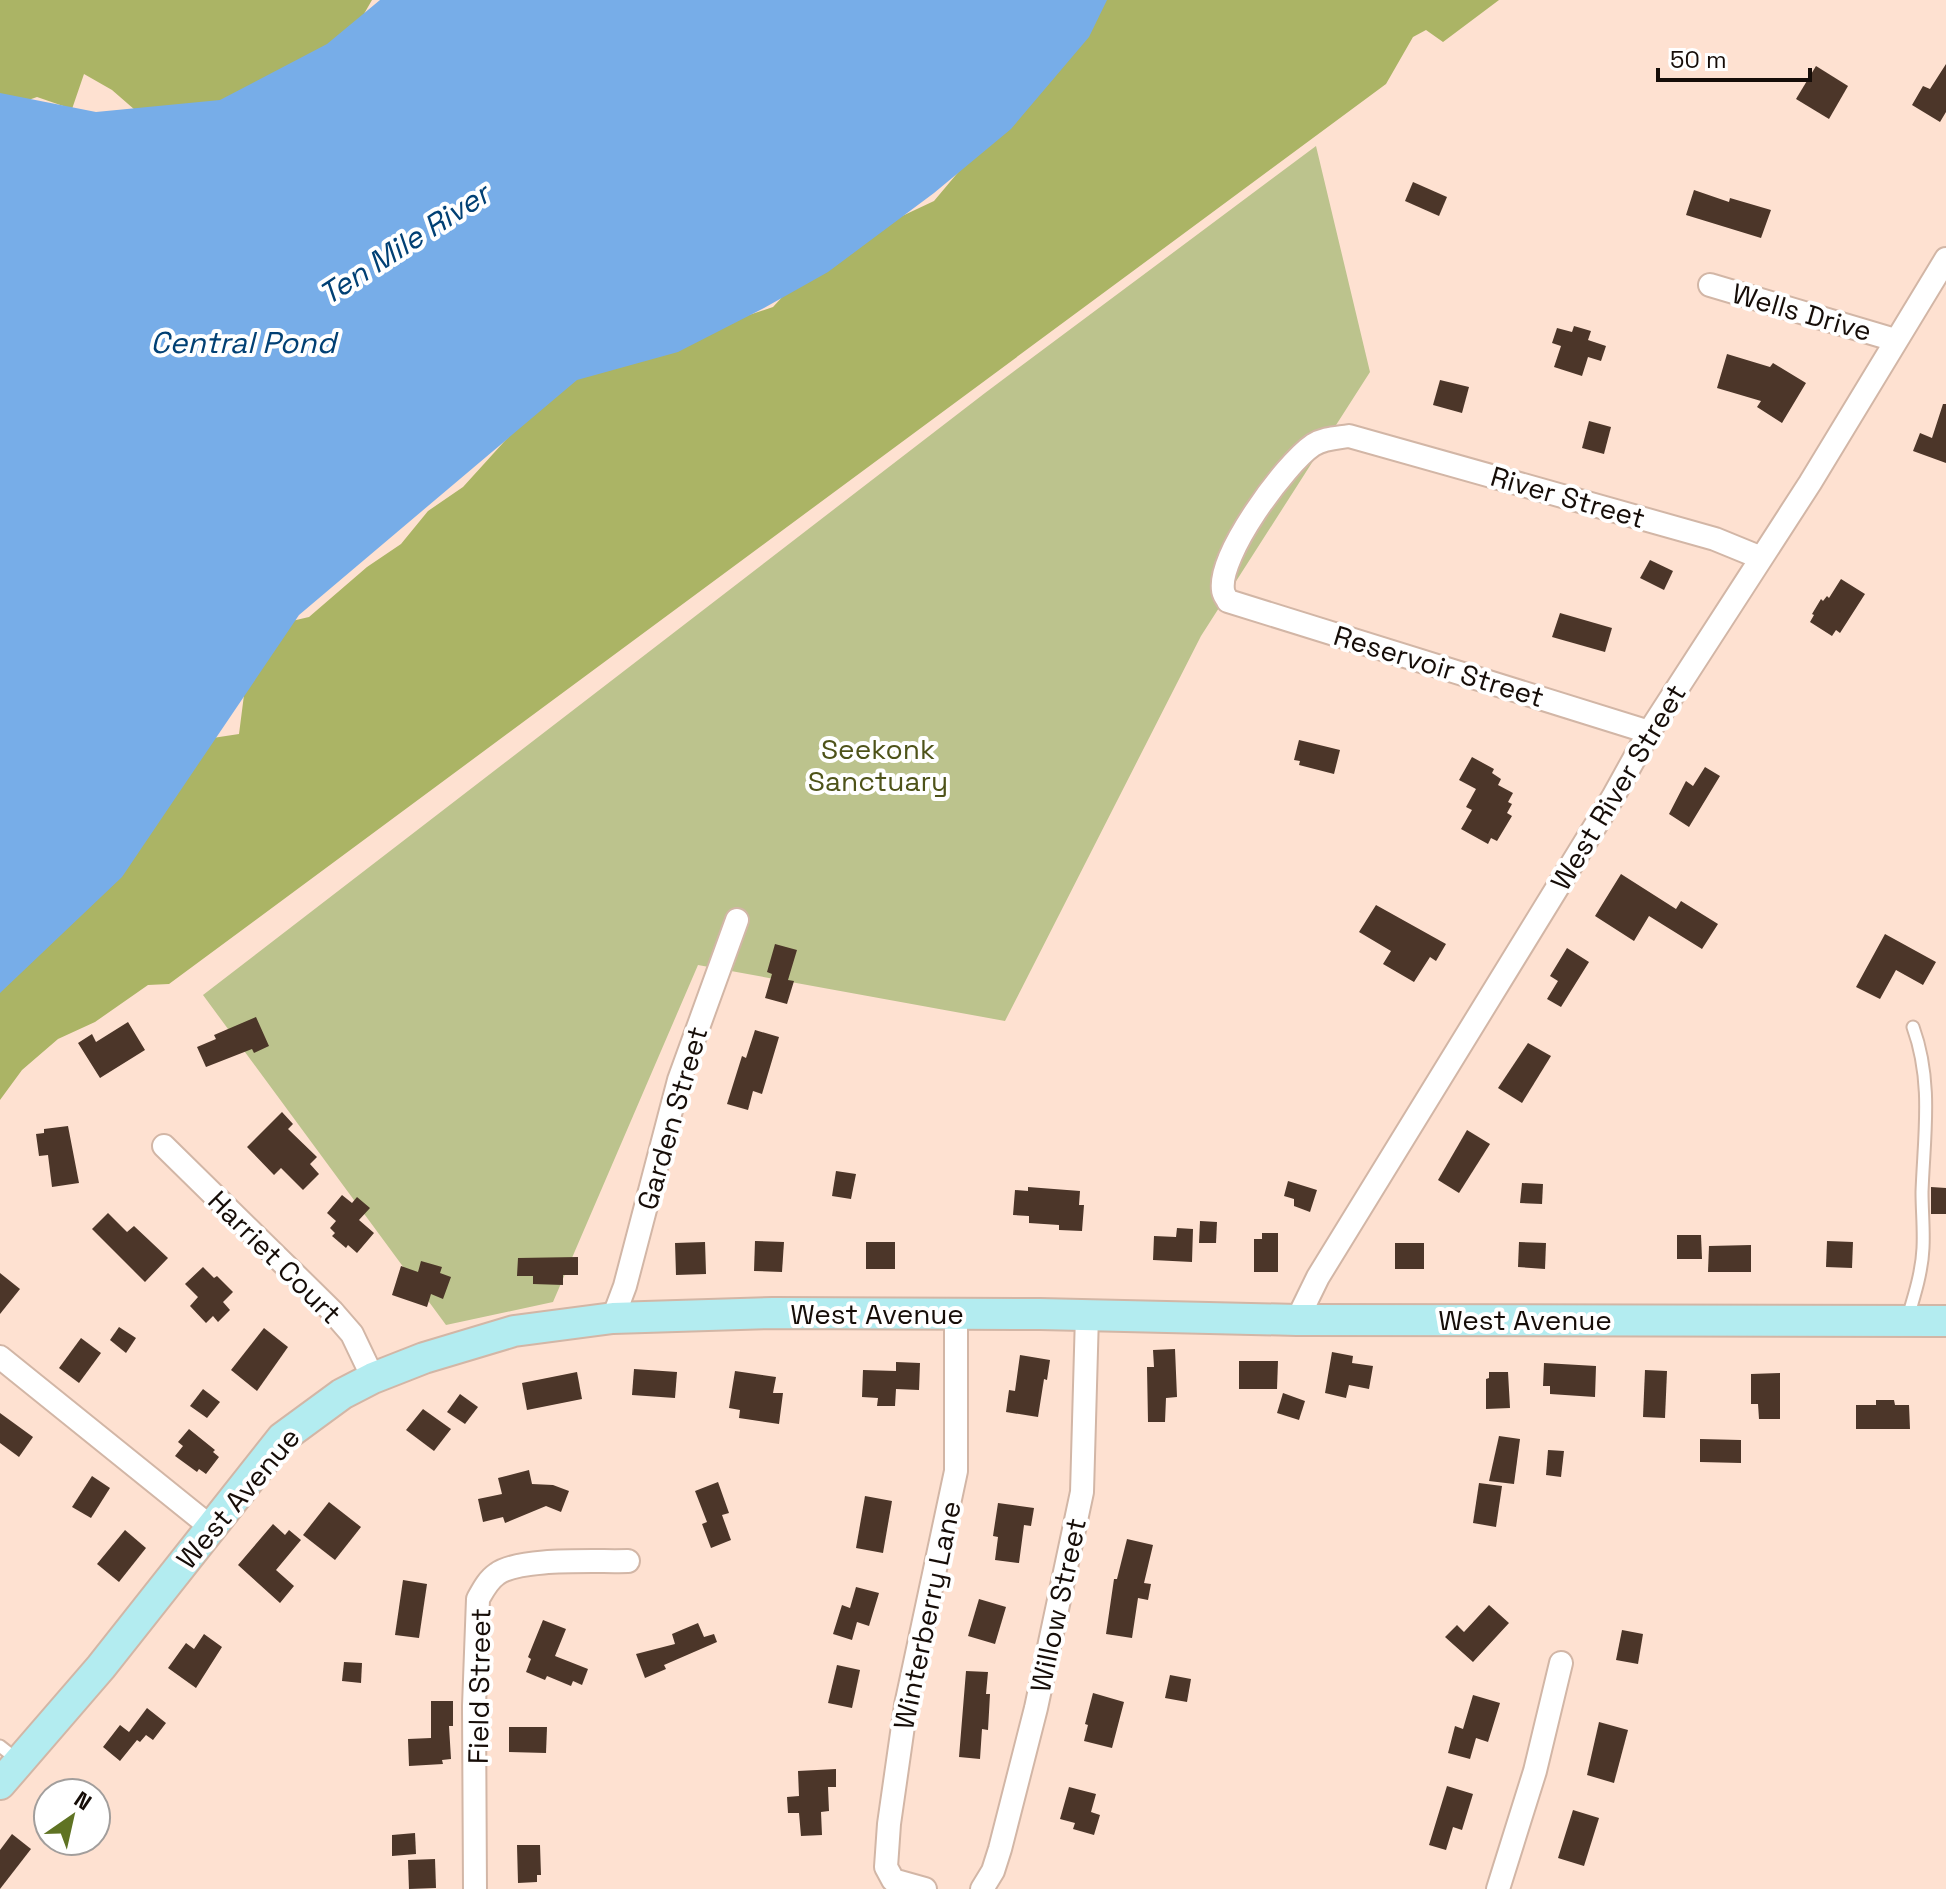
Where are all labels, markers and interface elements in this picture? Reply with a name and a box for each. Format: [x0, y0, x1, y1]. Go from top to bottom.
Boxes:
scale bar [1658, 32, 1810, 82]
text: 50 m [1670, 44, 1727, 75]
water label: Ten Mile River [311, 173, 499, 314]
street label: Wells Drive [1728, 275, 1876, 349]
water label: Central Pond [150, 323, 340, 362]
street label: River Street [1487, 458, 1649, 536]
street label: Reservoir Street [1329, 617, 1549, 715]
street label: West River Street [1542, 677, 1694, 897]
park label: Seekonk Sanctuary [808, 731, 948, 799]
street label: Garden Street [629, 1022, 715, 1214]
street label: Harriet Court [201, 1183, 349, 1331]
street label: West Avenue [790, 1296, 964, 1332]
street label: West Avenue [1438, 1302, 1612, 1338]
street label: West Avenue [168, 1420, 308, 1576]
street label: Winterberry Lane [885, 1497, 969, 1733]
street label: Willow Street [1022, 1515, 1094, 1695]
street label: Field Street [460, 1608, 498, 1764]
north arrow [32, 1777, 112, 1857]
text: N [69, 1785, 97, 1816]

